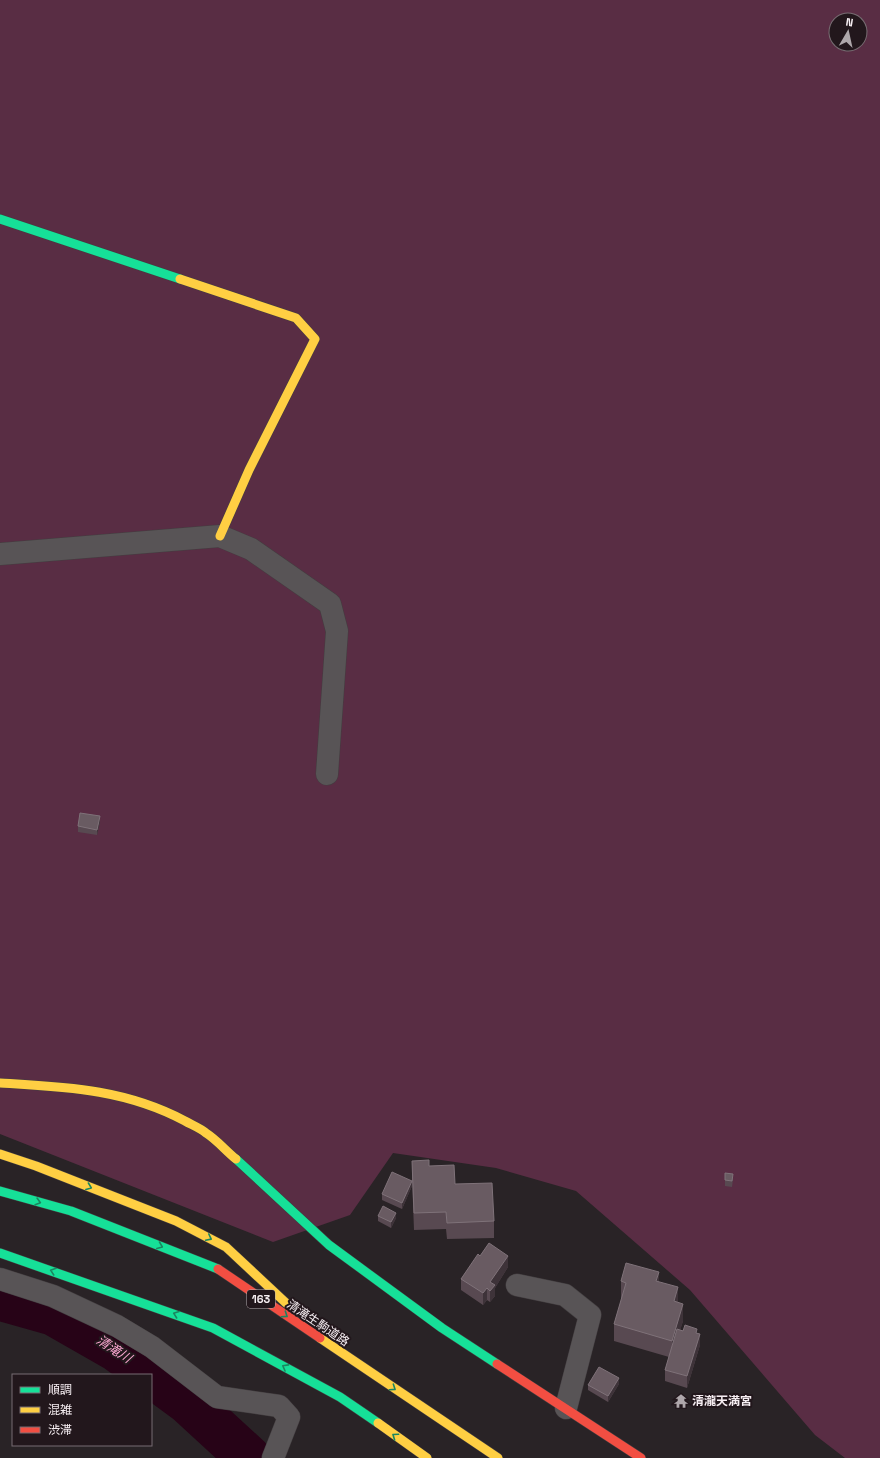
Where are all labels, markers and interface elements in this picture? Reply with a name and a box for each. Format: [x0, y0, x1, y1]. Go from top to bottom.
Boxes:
north arrow [828, 12, 868, 52]
text: N [845, 15, 854, 30]
one-way arrow [85, 1183, 92, 1191]
one-way arrow [34, 1197, 41, 1206]
one-way arrow [204, 1233, 212, 1241]
one-way arrow [156, 1242, 163, 1250]
one-way arrow [50, 1267, 57, 1275]
road number: 163 [247, 1290, 275, 1308]
street label: 清滝生駒道路 [284, 1296, 352, 1350]
one-way arrow [281, 1310, 288, 1318]
one-way arrow [172, 1311, 179, 1319]
water label: 清滝川 [93, 1331, 137, 1368]
one-way arrow [281, 1364, 289, 1372]
legend [12, 1374, 152, 1446]
text: 順調 [48, 1382, 72, 1398]
one-way arrow [389, 1383, 396, 1391]
temple icon: 清瀧天満宮 [673, 1393, 689, 1409]
place label: 清瀧天満宮 [692, 1393, 752, 1409]
text: 混雑 [48, 1402, 72, 1418]
text: 渋滞 [48, 1422, 72, 1438]
one-way arrow [392, 1434, 399, 1441]

